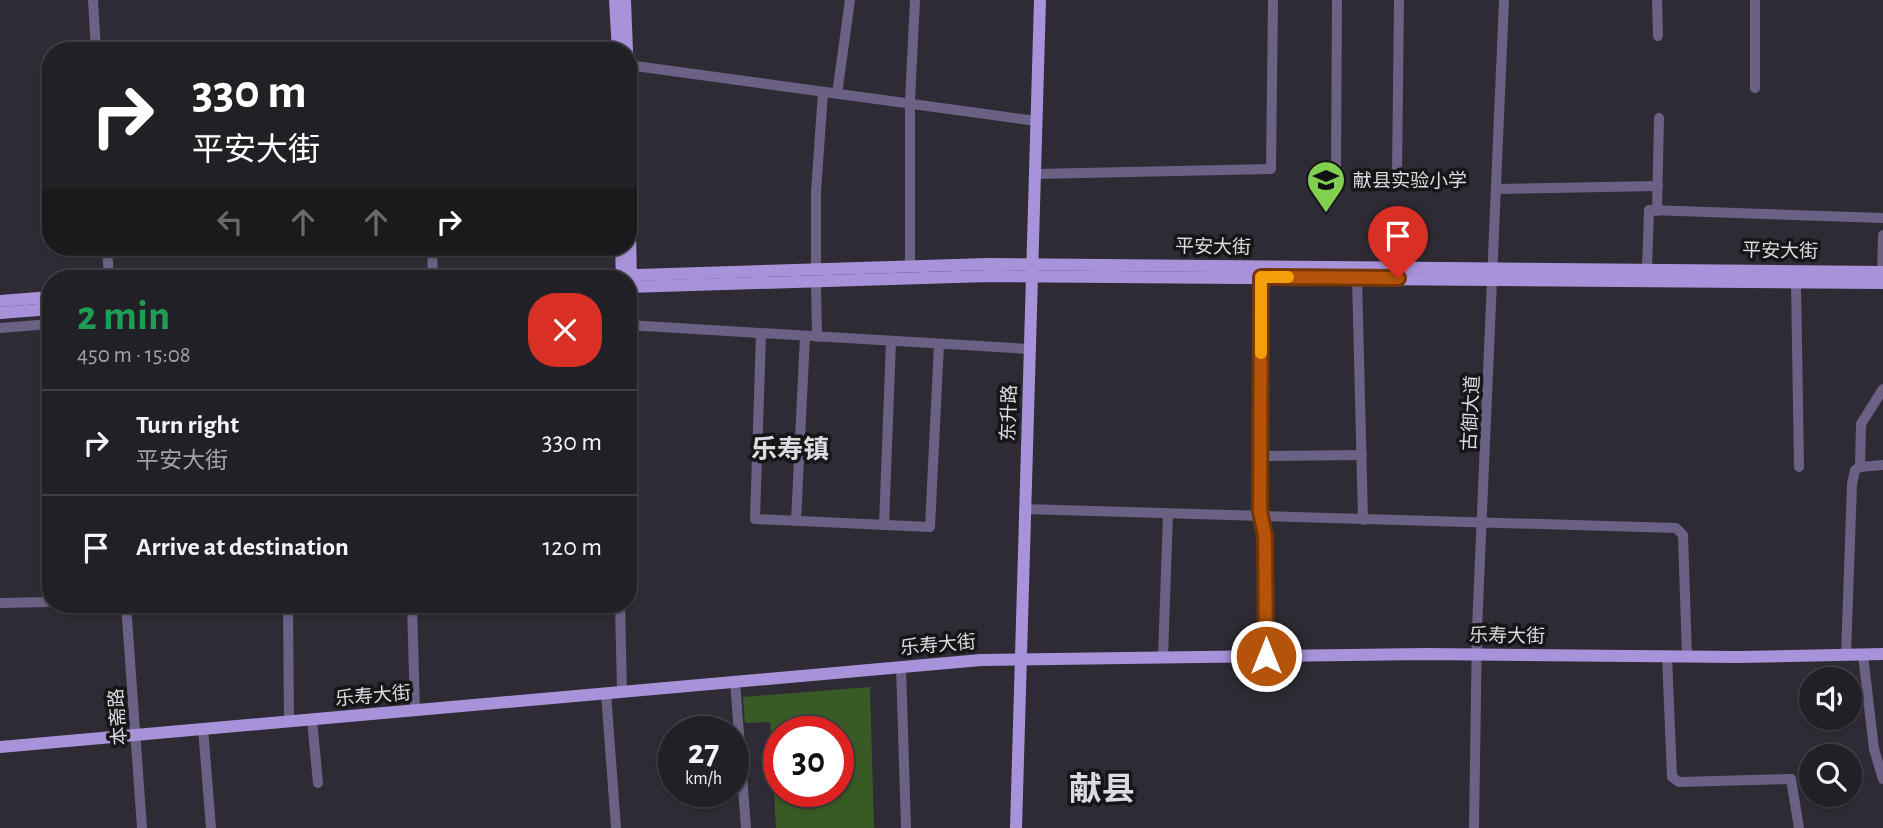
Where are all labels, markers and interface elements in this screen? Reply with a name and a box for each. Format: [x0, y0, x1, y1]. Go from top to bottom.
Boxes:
text: 330 m [192, 68, 307, 117]
icon: right [77, 70, 168, 161]
text: 平安大街 [192, 134, 320, 166]
school or university icon: 献县实验小学 [1305, 159, 1347, 214]
place label: 献县实验小学 [1353, 170, 1467, 191]
icon: left [211, 203, 249, 241]
icon: ahead [284, 203, 322, 241]
icon: ahead [357, 203, 395, 241]
icon: right [430, 203, 468, 241]
pin [1368, 206, 1428, 278]
icon: arrive [1379, 217, 1417, 255]
street label: 平安大街 [1175, 235, 1251, 258]
street label: 平安大街 [1742, 239, 1818, 262]
button: close [528, 293, 602, 367]
text: 2 min [77, 295, 170, 337]
text: 450 m · 15:08 [77, 344, 191, 367]
street label: 古御大道 [1458, 375, 1483, 452]
street label: 东升路 [997, 384, 1020, 442]
text: Turn right [136, 412, 239, 438]
icon: right [77, 424, 115, 462]
text: 330 m [542, 429, 602, 455]
district label: 乐寿镇 [751, 435, 829, 463]
text: 平安大街 [136, 450, 228, 473]
icon: arrive [77, 529, 115, 567]
text: Arrive at destination [136, 534, 349, 560]
text: 120 m [542, 534, 602, 560]
position arrow [1229, 619, 1303, 693]
street label: 乐寿大街 [1469, 625, 1545, 647]
street label: 乐寿大街 [899, 632, 977, 658]
map controls [1799, 667, 1862, 807]
button: sound [1799, 667, 1862, 730]
street label: 乐寿大街 [334, 683, 412, 709]
street label: 本斋路 [105, 688, 130, 746]
speed limit sign: 30 [763, 716, 854, 807]
text: 27 [688, 735, 719, 770]
button: search [1799, 744, 1862, 807]
text: km/h [685, 770, 722, 788]
district label: 献县 [1069, 771, 1135, 807]

